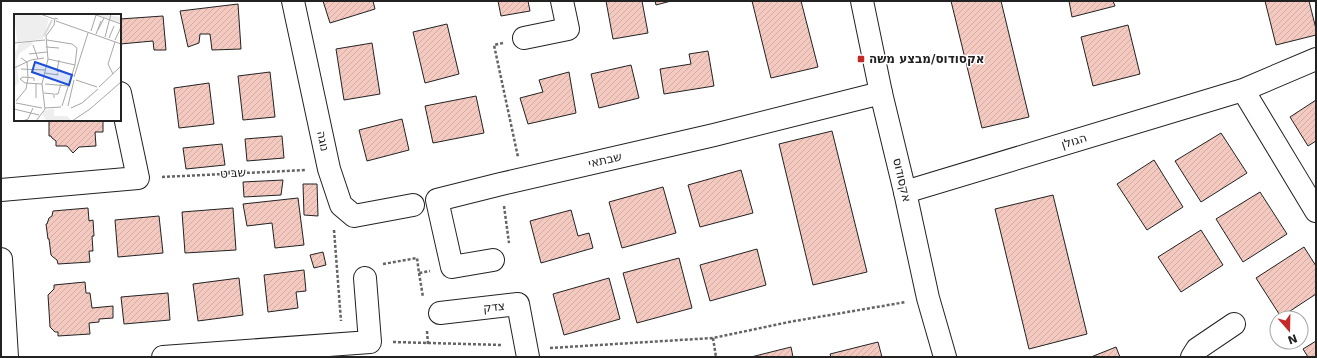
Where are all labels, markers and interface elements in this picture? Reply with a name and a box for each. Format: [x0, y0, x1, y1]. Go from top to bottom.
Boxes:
inset map [14, 14, 121, 121]
place label: אקסודוס/מבצע משה [869, 52, 985, 66]
marker: אקסודוס/מבצע משה [856, 54, 866, 64]
street label: נוגה [314, 129, 332, 153]
street label: הגולן [1059, 130, 1089, 152]
street label: שבתאי [587, 149, 623, 171]
street label: אקסודוס [890, 156, 914, 204]
street label: שביט [220, 165, 246, 181]
street label: צדק [482, 299, 506, 315]
north arrow [1269, 310, 1309, 350]
text: N [1286, 331, 1299, 347]

